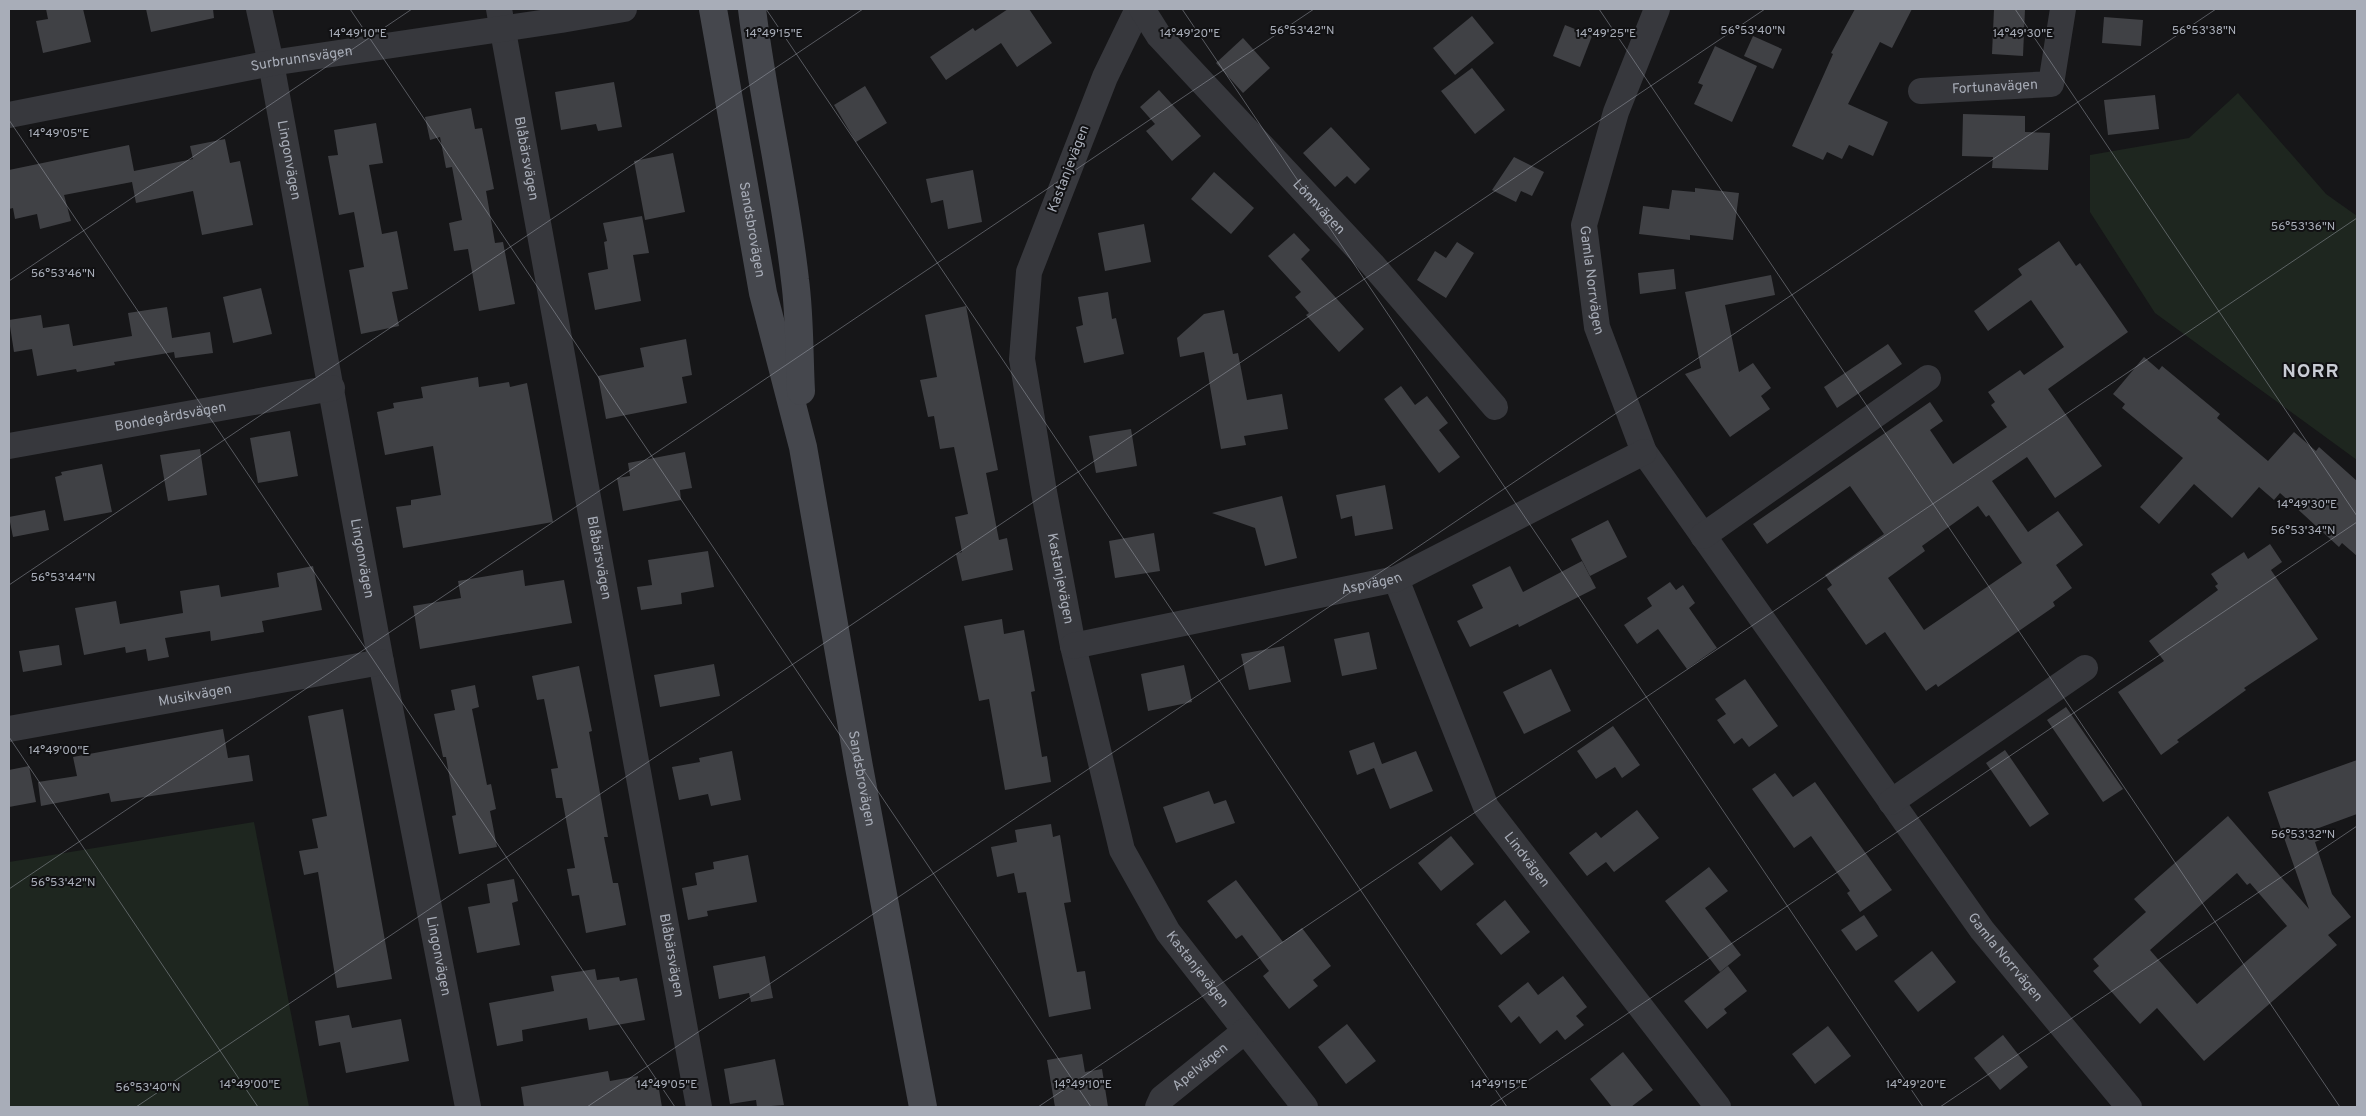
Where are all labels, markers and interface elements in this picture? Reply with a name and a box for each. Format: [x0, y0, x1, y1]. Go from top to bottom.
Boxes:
text: 56°53'42"N [1270, 23, 1334, 39]
text: 56°53'40"N [1720, 23, 1786, 39]
text: 56°53'38"N [2172, 23, 2236, 39]
text: 14°49'10"E [329, 26, 387, 42]
text: 14°49'15"E [745, 26, 803, 42]
text: 14°49'20"E [1160, 26, 1220, 42]
text: 14°49'25"E [1576, 26, 1636, 42]
text: 14°49'30"E [1993, 26, 2053, 42]
street label: Surbrunnsvägen [249, 43, 354, 75]
street label: Fortunavägen [1951, 76, 2038, 98]
street label: Blåbärsvägen [510, 115, 542, 202]
street label: Lingonvägen [273, 119, 304, 201]
street label: Kastanjevägen [1045, 123, 1093, 215]
text: 14°49'05"E [29, 126, 89, 142]
street label: Lönnvägen [1289, 176, 1349, 238]
street label: Sandsbrovägen [735, 180, 769, 279]
text: 56°53'36"N [2271, 219, 2335, 235]
street label: Gamla Norrvägen [1576, 225, 1608, 337]
text: 56°53'46"N [31, 266, 95, 282]
district label: NORR [2282, 360, 2340, 384]
street label: Bondegårdsvägen [113, 399, 228, 435]
text: 14°49'30"E [2277, 497, 2337, 513]
street label: Blåbärsvägen [583, 515, 615, 601]
street label: Lingonvägen [346, 517, 378, 600]
text: 56°53'34"N [2271, 523, 2335, 539]
street label: Kastanjevägen [1043, 532, 1077, 625]
street label: Aspvägen [1340, 569, 1405, 599]
text: 56°53'44"N [30, 570, 96, 586]
street label: Musikvägen [157, 681, 233, 710]
street label: Sandsbrovägen [844, 729, 878, 828]
text: 14°49'00"E [29, 743, 89, 759]
text: 56°53'32"N [2271, 827, 2335, 843]
street label: Lindvägen [1500, 829, 1554, 891]
text: 56°53'42"N [31, 875, 95, 891]
street label: Gamla Norrvägen [1964, 910, 2047, 1005]
street label: Blåbärsvägen [655, 912, 687, 999]
street label: Lingonvägen [422, 915, 455, 997]
street label: Kastanjevägen [1162, 928, 1232, 1011]
street label: Apelvägen [1169, 1040, 1231, 1095]
text: 14°49'00"E [220, 1077, 280, 1093]
text: 14°49'05"E [637, 1077, 697, 1093]
text: 14°49'10"E [1054, 1077, 1112, 1093]
text: 14°49'15"E [1470, 1077, 1528, 1093]
text: 14°49'20"E [1886, 1077, 1946, 1093]
text: 56°53'40"N [115, 1080, 181, 1096]

